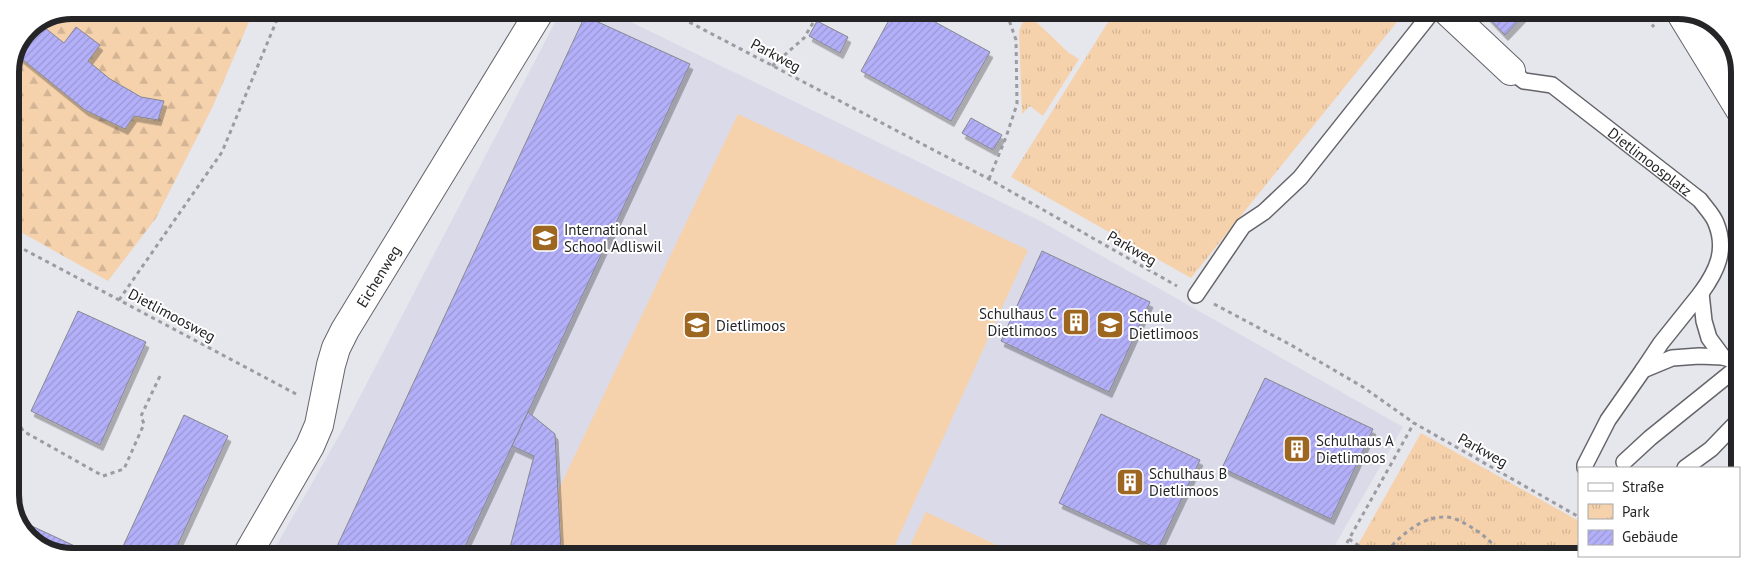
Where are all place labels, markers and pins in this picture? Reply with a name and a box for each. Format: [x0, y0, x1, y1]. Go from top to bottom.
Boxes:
place label: International School Adliswil [564, 220, 663, 256]
school or university icon: International School Adliswil [530, 223, 560, 253]
place label: Schulhaus C Dietlimoos [979, 304, 1057, 340]
building icon: Schulhaus C Dietlimoos [1061, 307, 1091, 337]
place label: Schule Dietlimoos [1129, 307, 1199, 343]
school or university icon: Dietlimoos [682, 310, 712, 340]
school or university icon: Schule Dietlimoos [1095, 310, 1125, 340]
place label: Dietlimoos [716, 316, 786, 335]
place label: Schulhaus A Dietlimoos [1316, 431, 1394, 467]
building icon: Schulhaus A Dietlimoos [1282, 434, 1312, 464]
place label: Schulhaus B Dietlimoos [1149, 464, 1227, 500]
building icon: Schulhaus B Dietlimoos [1115, 467, 1145, 497]

